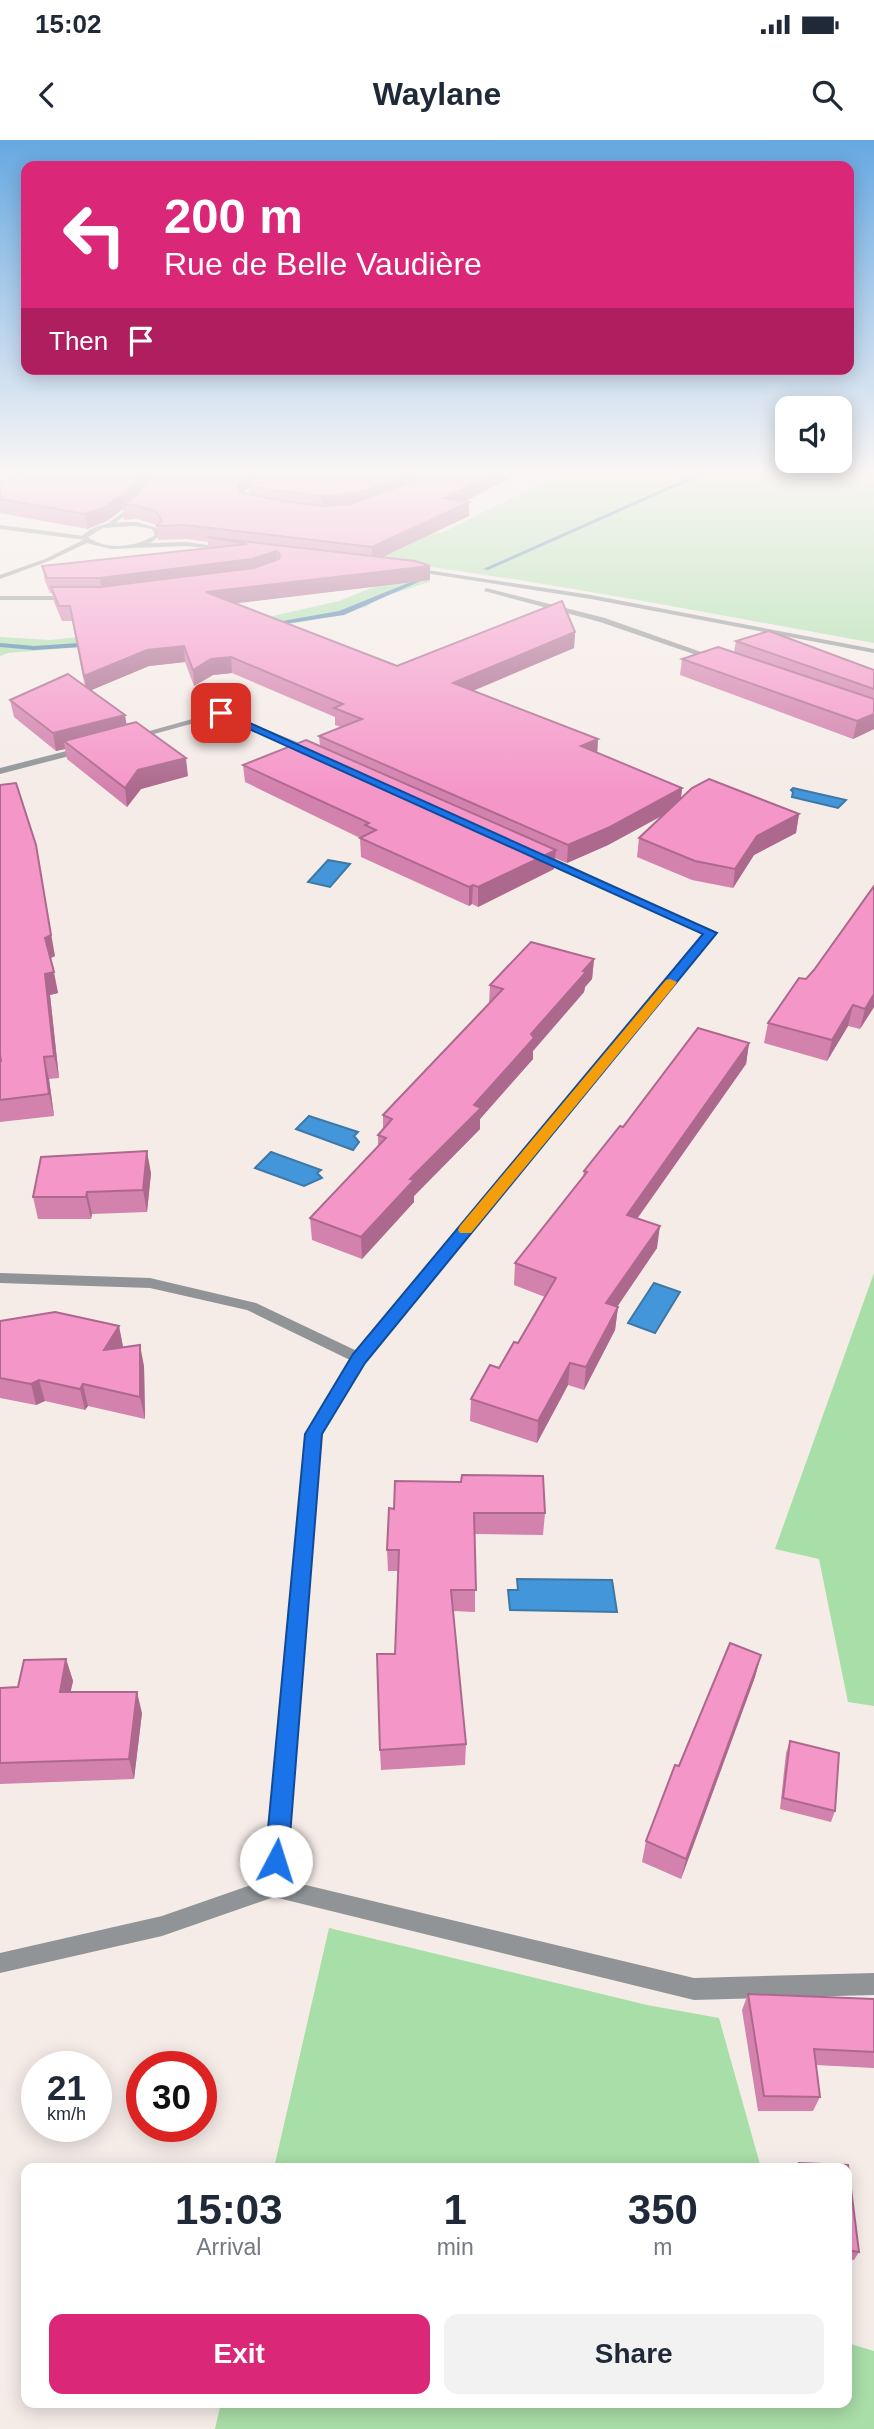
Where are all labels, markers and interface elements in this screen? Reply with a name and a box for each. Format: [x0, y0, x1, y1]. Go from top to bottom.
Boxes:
text: 15:02 [35, 9, 102, 39]
icon: back [28, 76, 66, 114]
text: Waylane [373, 76, 501, 112]
icon: search [808, 76, 846, 114]
icon: left [49, 189, 140, 280]
text: 200 m [164, 189, 303, 243]
text: Rue de Belle Vaudière [164, 246, 482, 282]
icon: arrive [122, 322, 160, 360]
text: Then [49, 326, 108, 356]
map controls [775, 396, 852, 473]
button: sound [775, 396, 852, 473]
pin [191, 683, 251, 743]
icon: arrive [202, 694, 240, 732]
position arrow [239, 1824, 313, 1898]
speed limit sign: 30 [126, 2051, 217, 2142]
text: 21 [47, 2068, 86, 2107]
text: km/h [47, 2104, 86, 2124]
text: 15:03 [175, 2186, 283, 2233]
text: 1 [443, 2186, 467, 2233]
text: 350 [628, 2186, 698, 2233]
text: Arrival [196, 2234, 261, 2260]
text: min [437, 2234, 474, 2260]
text: m [653, 2234, 672, 2260]
button: Exit [49, 2314, 430, 2394]
button: Share [444, 2314, 824, 2394]

